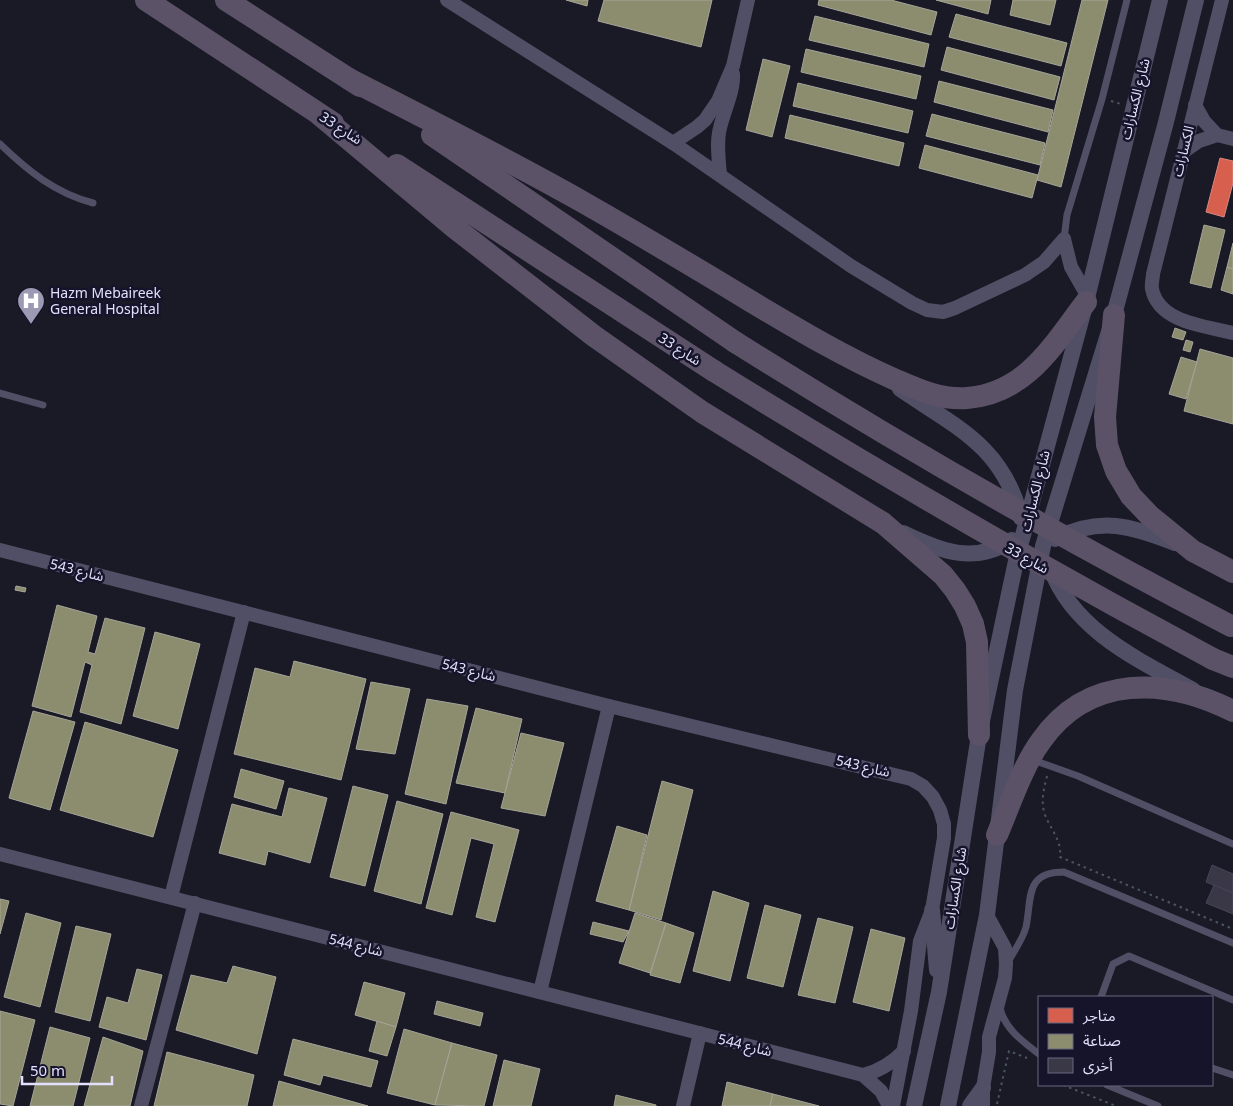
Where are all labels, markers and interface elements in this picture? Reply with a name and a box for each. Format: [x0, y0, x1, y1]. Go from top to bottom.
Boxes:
street label: شارع الكسارات [1115, 56, 1156, 142]
street label: شارع 33 [315, 107, 366, 150]
street label: الكسارات [1167, 123, 1198, 178]
place label: Hazm Mebaireek General Hospital [50, 283, 162, 318]
hospital icon: Hazm Mebaireek General Hospital [16, 286, 46, 325]
street label: شارع 33 [654, 328, 705, 371]
street label: شارع الكسارات [1015, 448, 1056, 534]
street label: شارع 33 [1001, 538, 1052, 579]
street label: شارع 543 [48, 554, 106, 587]
street label: شارع 543 [440, 654, 498, 687]
street label: شارع 543 [834, 750, 892, 783]
street label: شارع الكسارات [939, 845, 972, 931]
street label: شارع 544 [327, 929, 385, 962]
legend [1038, 996, 1213, 1086]
text: متاجر [1082, 1005, 1116, 1025]
street label: شارع 544 [716, 1029, 774, 1062]
text: صناعة [1083, 1030, 1121, 1050]
scale bar [22, 1054, 112, 1086]
text: أخرى [1083, 1055, 1113, 1075]
text: 50 m [30, 1060, 65, 1080]

